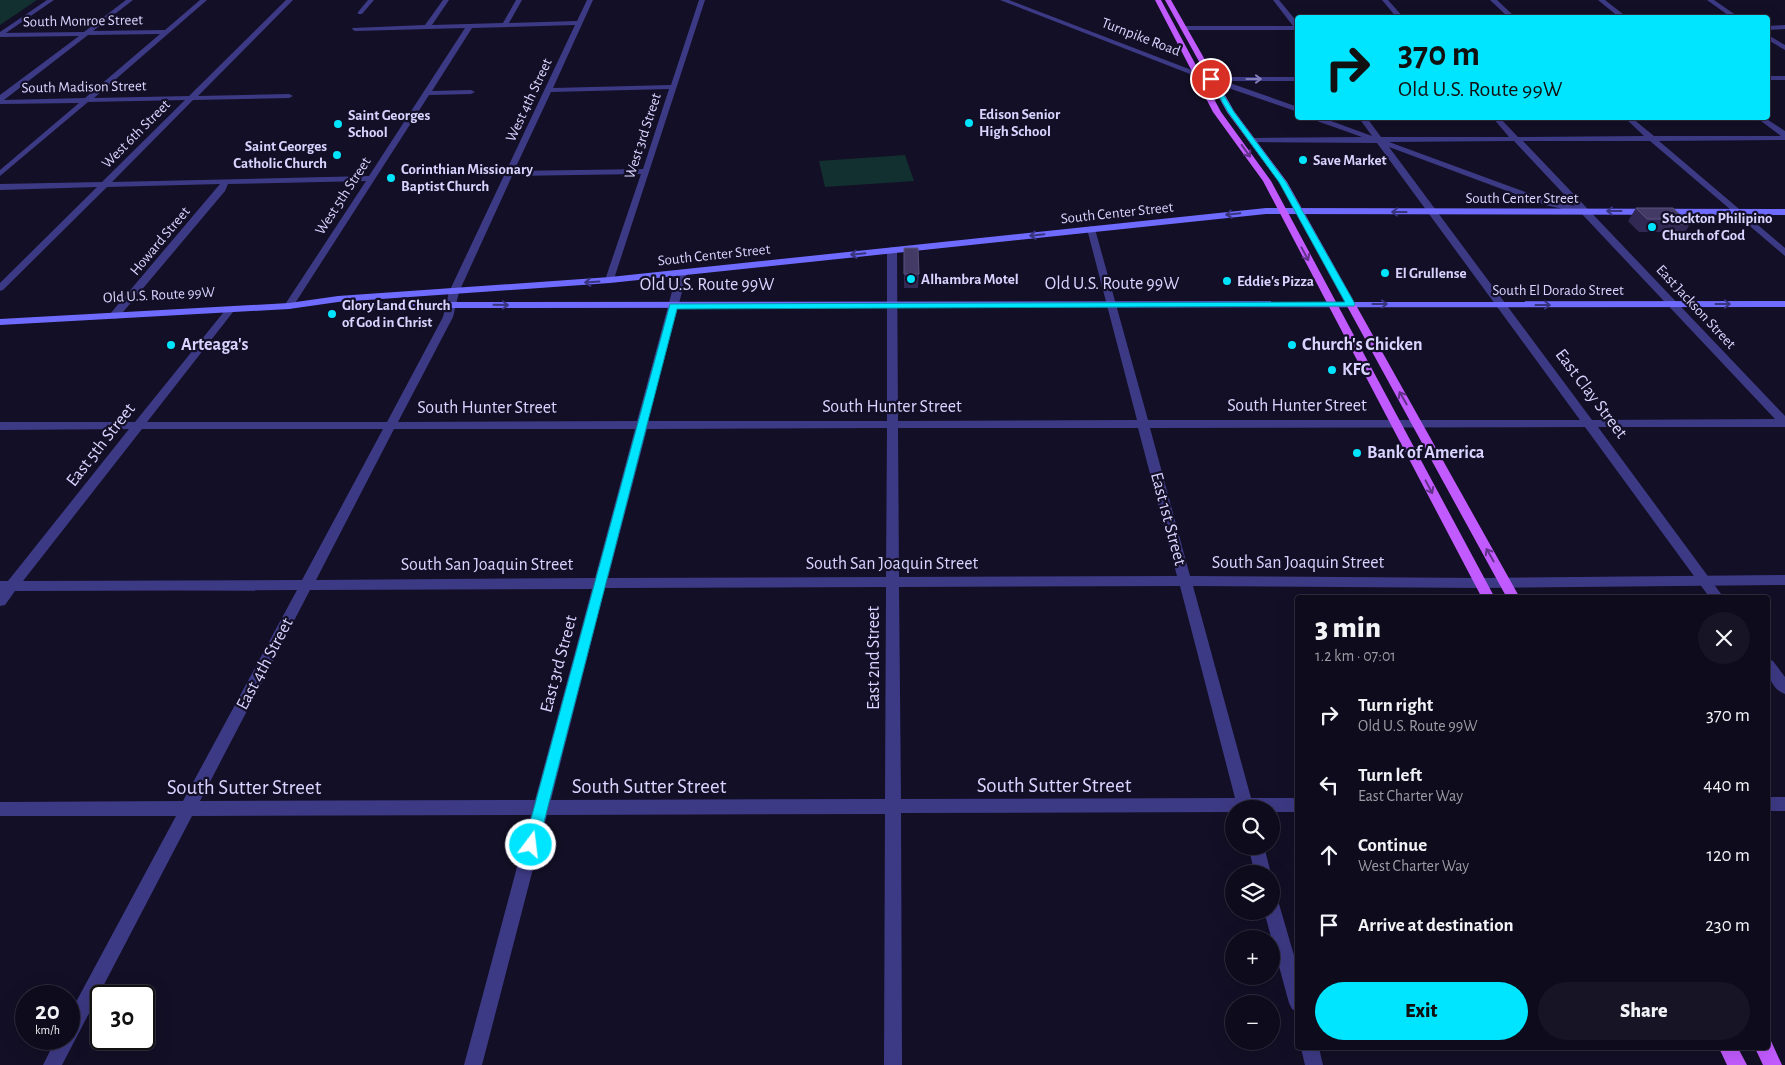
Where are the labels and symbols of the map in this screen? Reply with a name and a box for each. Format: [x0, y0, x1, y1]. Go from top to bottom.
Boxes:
street label: South Monroe Street [23, 12, 143, 30]
street label: Turnpike Road [1099, 15, 1183, 59]
street label: West 4th Street [503, 56, 555, 144]
pin [1190, 58, 1232, 100]
one-way arrow [1246, 74, 1262, 84]
street label: South Madison Street [21, 78, 147, 96]
street label: West 3rd Street [622, 91, 664, 181]
street label: West 6th Street [99, 97, 173, 171]
place label: Edison Senior High School [979, 107, 1061, 139]
place label: Saint Georges School [348, 108, 430, 140]
marker: Edison Senior High School [963, 117, 975, 129]
marker: Saint Georges School [332, 118, 344, 130]
place label: Saint Georges Catholic Church [233, 139, 327, 171]
one-way arrow [1241, 144, 1251, 158]
marker: Saint Georges Catholic Church [331, 149, 343, 161]
place label: Save Market [1313, 153, 1387, 168]
street label: West 5th Street [312, 154, 374, 237]
marker: Save Market [1297, 154, 1309, 166]
place label: Corinthian Missionary Baptist Church [401, 162, 533, 194]
marker: Corinthian Missionary Baptist Church [385, 172, 397, 184]
street label: South Center Street [1465, 191, 1579, 206]
street label: South Center Street [1060, 200, 1174, 226]
street label: Howard Street [127, 204, 193, 278]
one-way arrow [1606, 206, 1622, 216]
one-way arrow [1391, 207, 1408, 217]
one-way arrow [1226, 209, 1242, 219]
place label: Stockton Philipino Church of God [1662, 211, 1773, 243]
marker: Stockton Philipino Church of God [1646, 221, 1658, 233]
one-way arrow [1029, 230, 1045, 240]
street label: South Center Street [657, 242, 771, 268]
one-way arrow [1300, 246, 1310, 261]
one-way arrow [850, 249, 866, 259]
street label: East Jackson Street [1653, 262, 1739, 352]
place label: El Grullense [1395, 266, 1467, 281]
marker: El Grullense [1379, 267, 1391, 279]
place label: Alhambra Motel [921, 272, 1019, 287]
marker: Alhambra Motel [905, 273, 917, 285]
place label: Eddie's Pizza [1237, 274, 1314, 289]
street label: Old U.S. Route 99W [1045, 275, 1179, 293]
marker: Eddie's Pizza [1221, 275, 1233, 287]
street label: Old U.S. Route 99W [640, 276, 774, 294]
one-way arrow [584, 277, 600, 286]
street label: South El Dorado Street [1492, 283, 1624, 298]
street label: Old U.S. Route 99W [103, 285, 216, 305]
place label: Glory Land Church of God in Christ [342, 298, 451, 330]
one-way arrow [1372, 299, 1388, 309]
one-way arrow [1714, 299, 1730, 309]
one-way arrow [492, 300, 508, 310]
one-way arrow [1534, 300, 1550, 310]
marker: Glory Land Church of God in Christ [326, 308, 338, 320]
place label: Arteaga's [181, 336, 249, 354]
place label: Church's Chicken [1302, 336, 1422, 354]
marker: Arteaga's [165, 339, 177, 351]
marker: Church's Chicken [1286, 339, 1298, 351]
street label: East Clay Street [1552, 346, 1631, 442]
place label: KFC [1342, 361, 1371, 379]
marker: KFC [1326, 364, 1338, 376]
one-way arrow [1397, 391, 1407, 405]
street label: South Hunter Street [1227, 397, 1367, 415]
street label: South Hunter Street [822, 398, 962, 416]
street label: South Hunter Street [417, 399, 557, 417]
street label: East 5th Street [63, 400, 139, 490]
place label: Bank of America [1367, 444, 1485, 462]
marker: Bank of America [1351, 447, 1363, 459]
street label: East 1st Street [1147, 470, 1189, 568]
one-way arrow [1424, 479, 1434, 494]
one-way arrow [1485, 548, 1495, 563]
street label: South San Joaquin Street [1212, 554, 1384, 572]
street label: South San Joaquin Street [806, 555, 978, 573]
street label: South San Joaquin Street [401, 556, 573, 574]
street label: East 2nd Street [865, 606, 883, 710]
street label: East 3rd Street [537, 613, 581, 715]
street label: East 4th Street [233, 615, 297, 713]
street label: South Sutter Street [977, 775, 1132, 796]
street label: South Sutter Street [572, 776, 727, 797]
street label: South Sutter Street [167, 777, 322, 798]
position arrow [504, 818, 556, 870]
speed limit sign: 30 [90, 985, 155, 1050]

